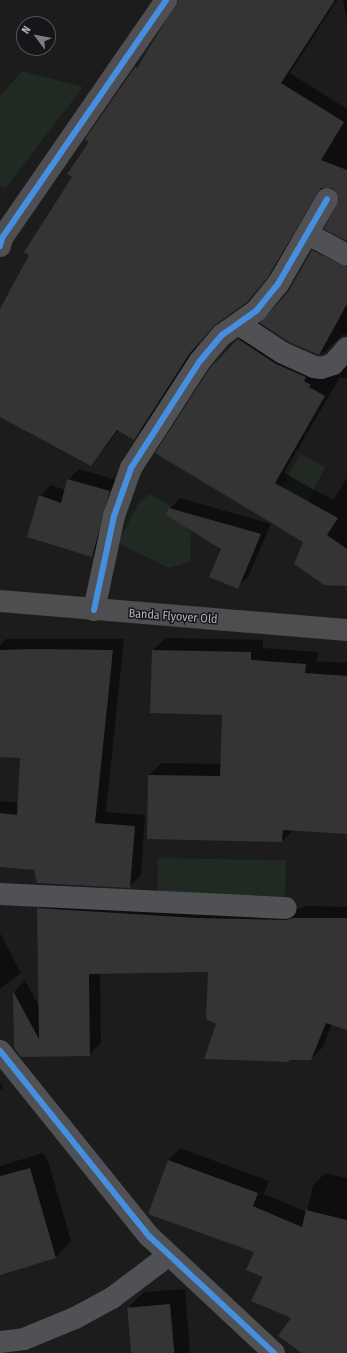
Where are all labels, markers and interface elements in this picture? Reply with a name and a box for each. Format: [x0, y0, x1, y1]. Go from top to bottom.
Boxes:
north arrow [16, 16, 56, 56]
text: N [19, 24, 34, 36]
street label: Banda Flyover Old [128, 607, 218, 627]

